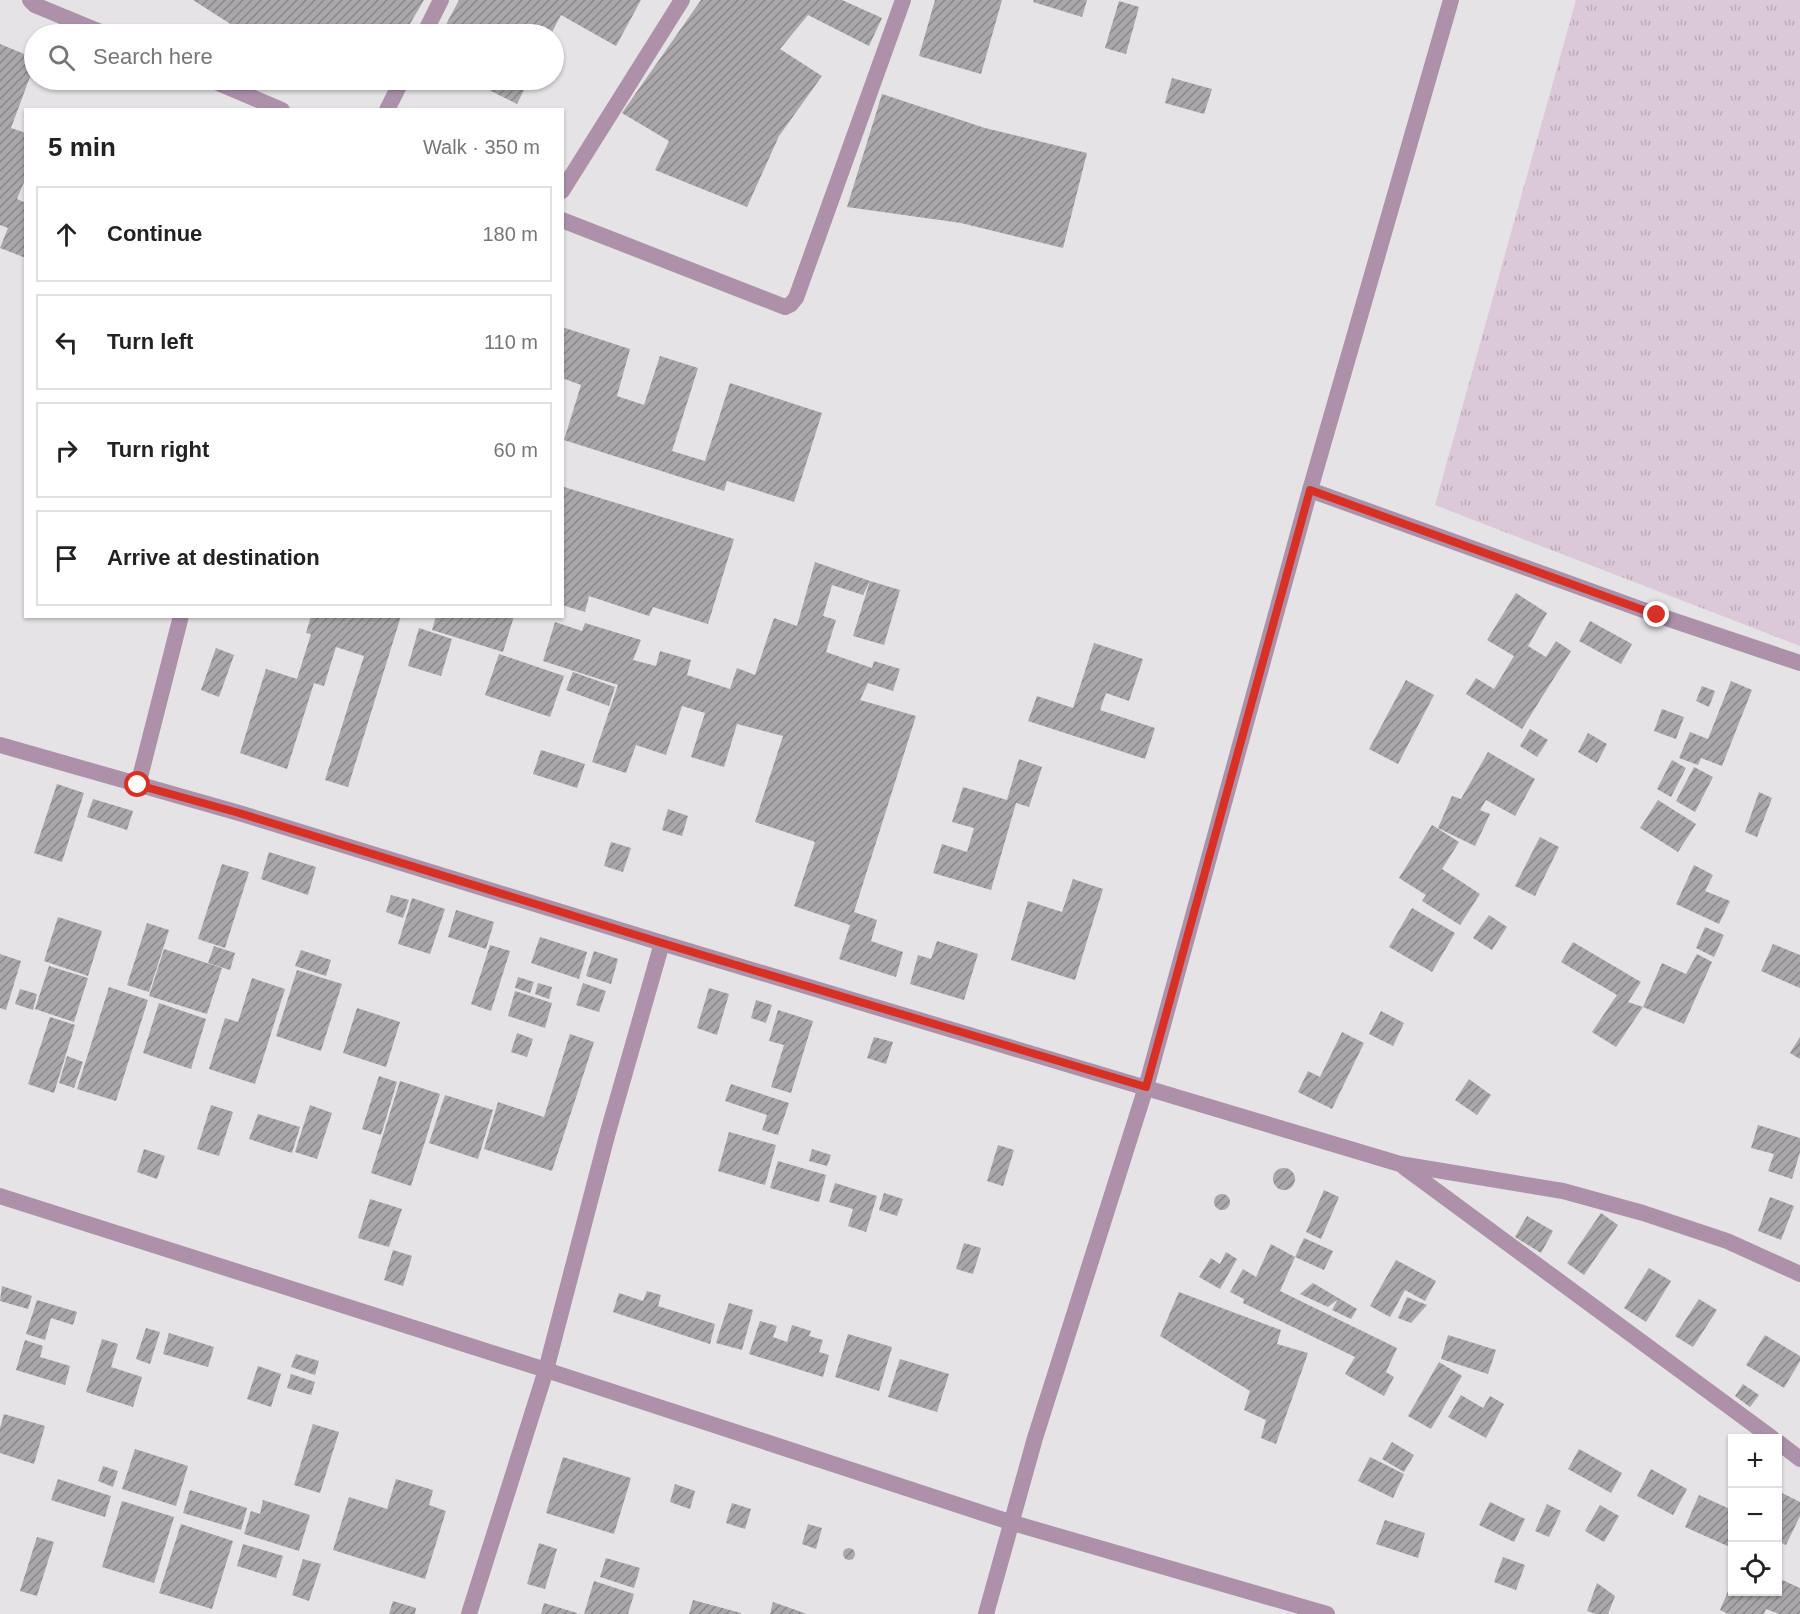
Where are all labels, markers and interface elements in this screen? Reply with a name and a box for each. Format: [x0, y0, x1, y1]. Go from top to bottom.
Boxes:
search box [24, 24, 564, 90]
icon: search [45, 41, 78, 74]
text: Search here [93, 44, 213, 69]
text: 5 min [48, 132, 116, 162]
text: Walk · 350 m [423, 136, 540, 158]
icon: ahead [50, 218, 83, 251]
text: Continue [107, 221, 202, 246]
text: 180 m [482, 223, 538, 245]
icon: left [50, 326, 83, 359]
text: Turn left [107, 329, 193, 354]
text: 110 m [484, 331, 538, 353]
icon: right [50, 434, 83, 467]
text: Turn right [107, 437, 209, 462]
text: 60 m [494, 439, 538, 461]
icon: arrive [50, 542, 83, 575]
text: Arrive at destination [107, 545, 320, 570]
route end [1643, 601, 1669, 627]
route start [124, 771, 150, 797]
map controls [1728, 1434, 1782, 1596]
button: + [1728, 1434, 1782, 1488]
button: − [1728, 1488, 1782, 1542]
button: locate [1728, 1542, 1782, 1596]

